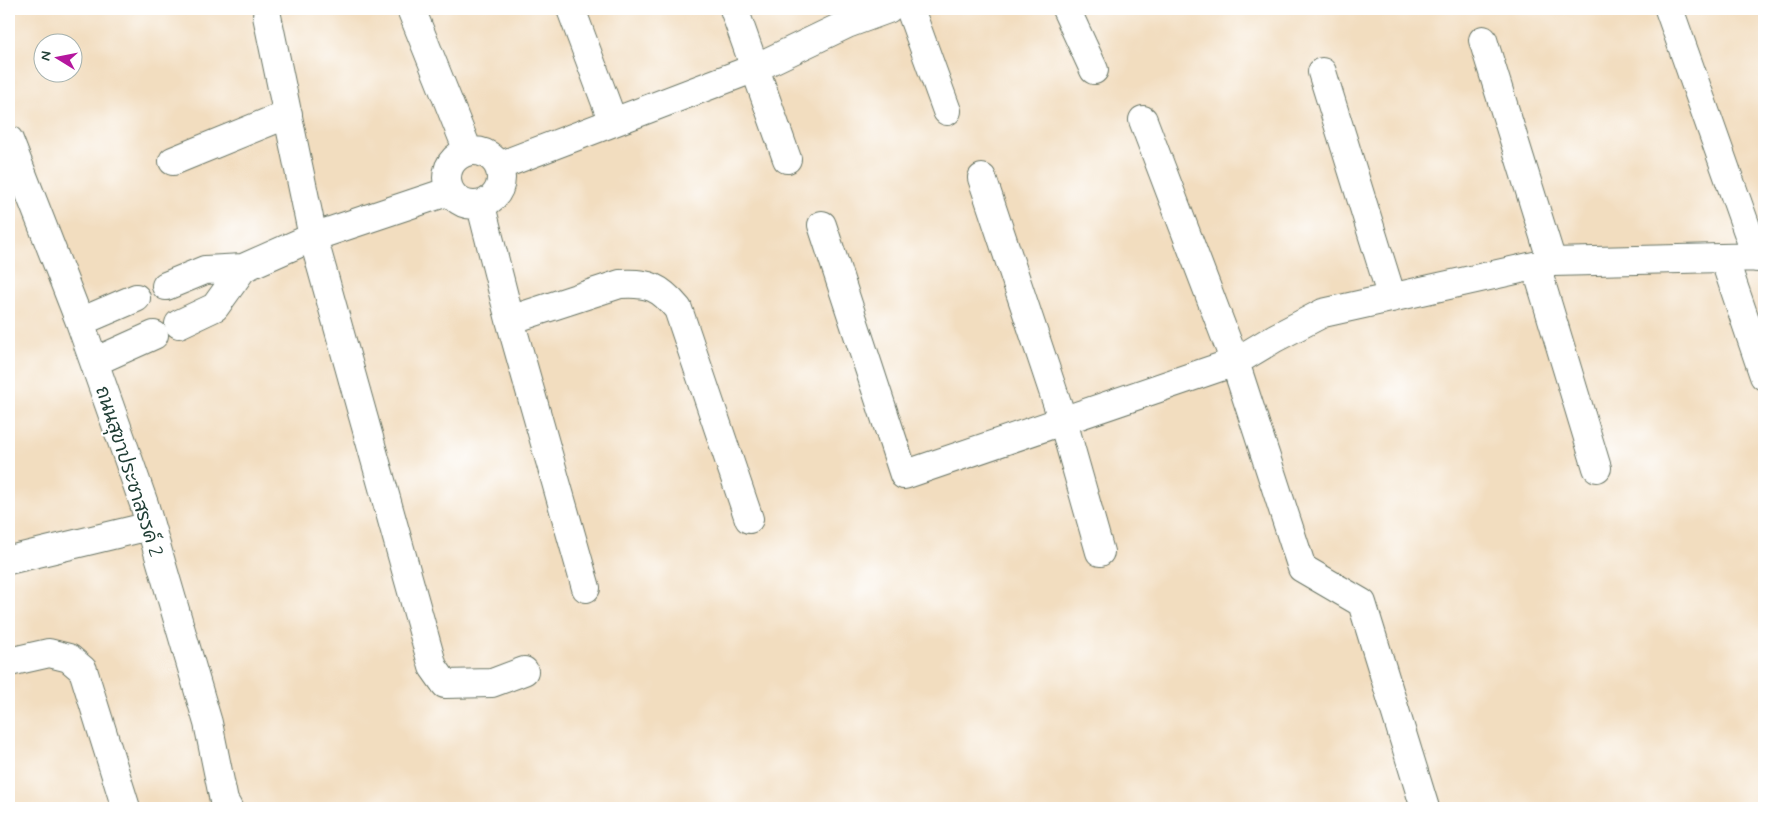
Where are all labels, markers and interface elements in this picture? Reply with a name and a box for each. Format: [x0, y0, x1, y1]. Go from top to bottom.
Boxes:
north arrow [32, 32, 82, 82]
text: N [37, 50, 56, 62]
street label: ถนนสุขาประชาสรรค์ 2 [88, 383, 169, 560]

